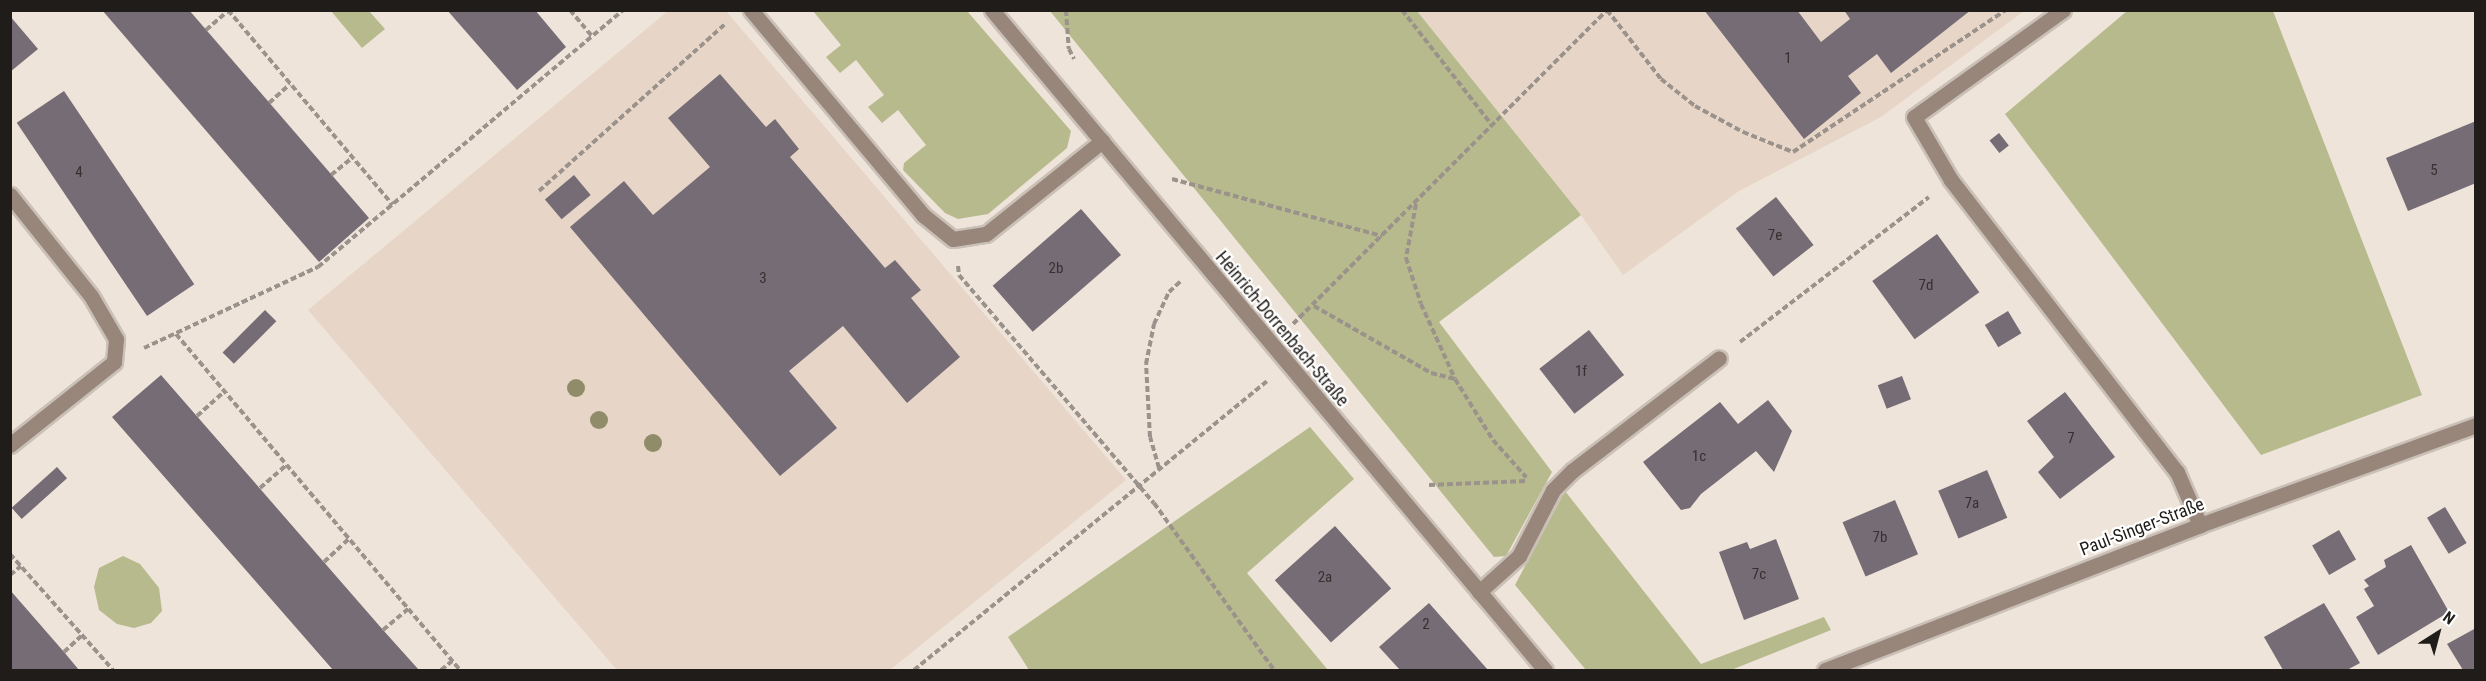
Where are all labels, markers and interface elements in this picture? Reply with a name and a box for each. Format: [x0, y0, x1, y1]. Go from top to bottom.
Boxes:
house number: 1 [1784, 50, 1792, 68]
house number: 5 [2430, 162, 2438, 180]
house number: 4 [75, 164, 83, 182]
house number: 7e [1768, 227, 1782, 245]
street label: Heinrich-Dorrenbach-Straße [1211, 247, 1353, 411]
house number: 2b [1049, 260, 1063, 278]
house number: 3 [759, 270, 767, 288]
house number: 7d [1919, 277, 1933, 295]
house number: 1f [1575, 363, 1587, 381]
house number: 7 [2067, 430, 2075, 448]
house number: 1c [1692, 448, 1706, 466]
street label: Paul-Singer-Straße [2077, 493, 2207, 561]
house number: 7a [1965, 495, 1979, 513]
house number: 7b [1873, 529, 1887, 547]
house number: 7c [1752, 566, 1766, 584]
house number: 2a [1318, 569, 1332, 587]
north arrow [2408, 603, 2468, 663]
text: N [2439, 607, 2458, 629]
house number: 2 [1422, 616, 1430, 634]

